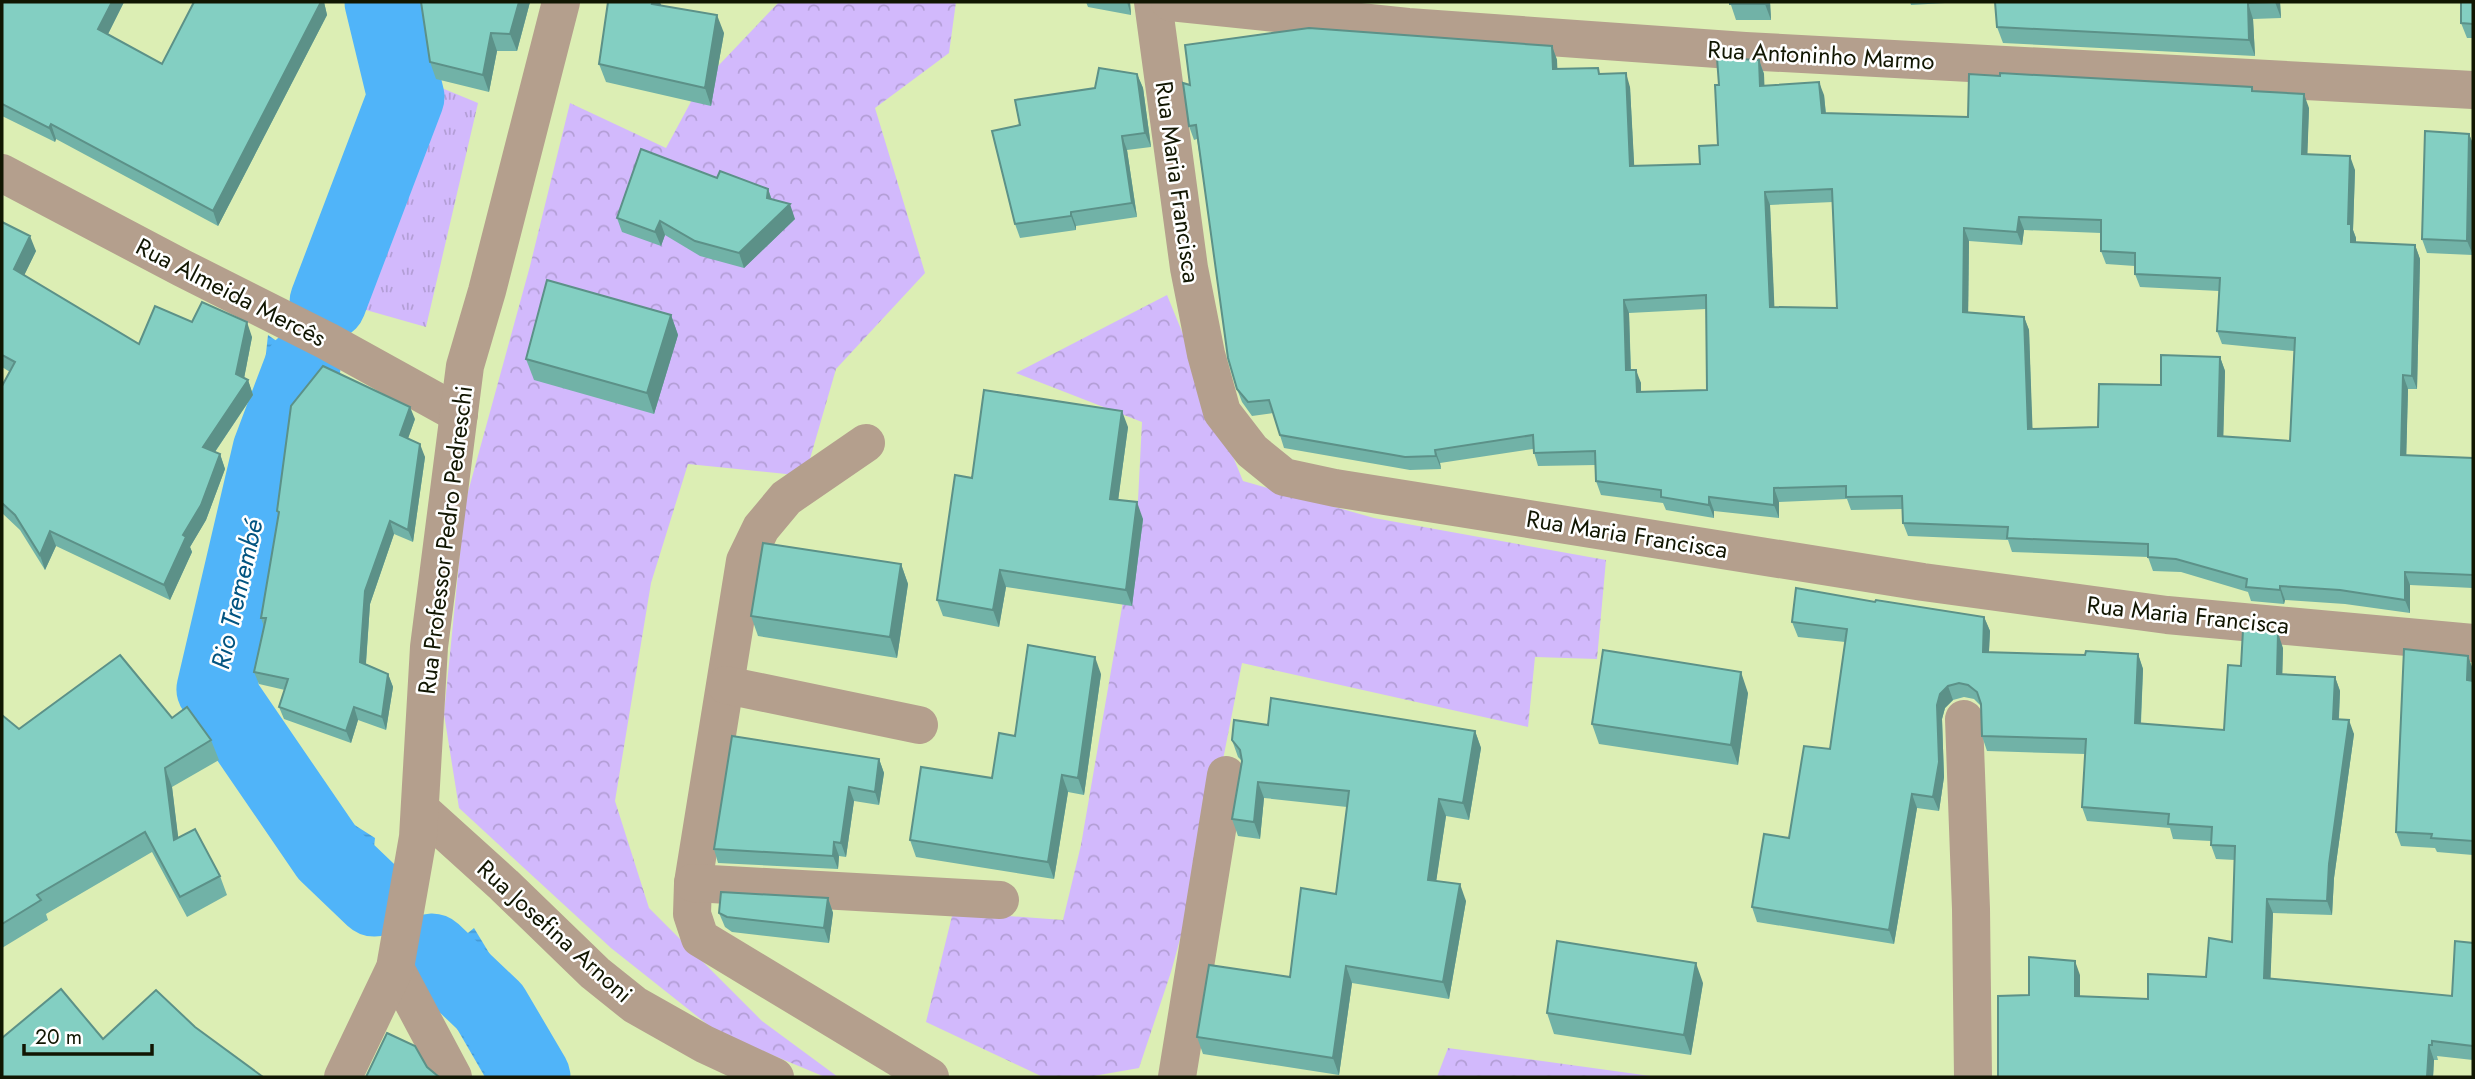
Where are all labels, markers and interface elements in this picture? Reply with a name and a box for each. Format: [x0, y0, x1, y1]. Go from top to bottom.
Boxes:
street label: Rua Antoninho Marmo [1706, 32, 1936, 78]
street label: Rua Maria Francisca [1147, 79, 1209, 285]
street label: Rua Almeida Mercês [130, 229, 332, 355]
street label: Rua Professor Pedro Pedreschi [409, 384, 481, 696]
street label: Rua Maria Francisca [1524, 501, 1730, 567]
water label: Rio Tremembé [201, 514, 273, 673]
street label: Rua Maria Francisca [2085, 587, 2291, 643]
street label: Rua Josefina Arnoni [469, 852, 641, 1010]
scale bar [24, 1012, 152, 1056]
text: 20 m [35, 1022, 82, 1052]

